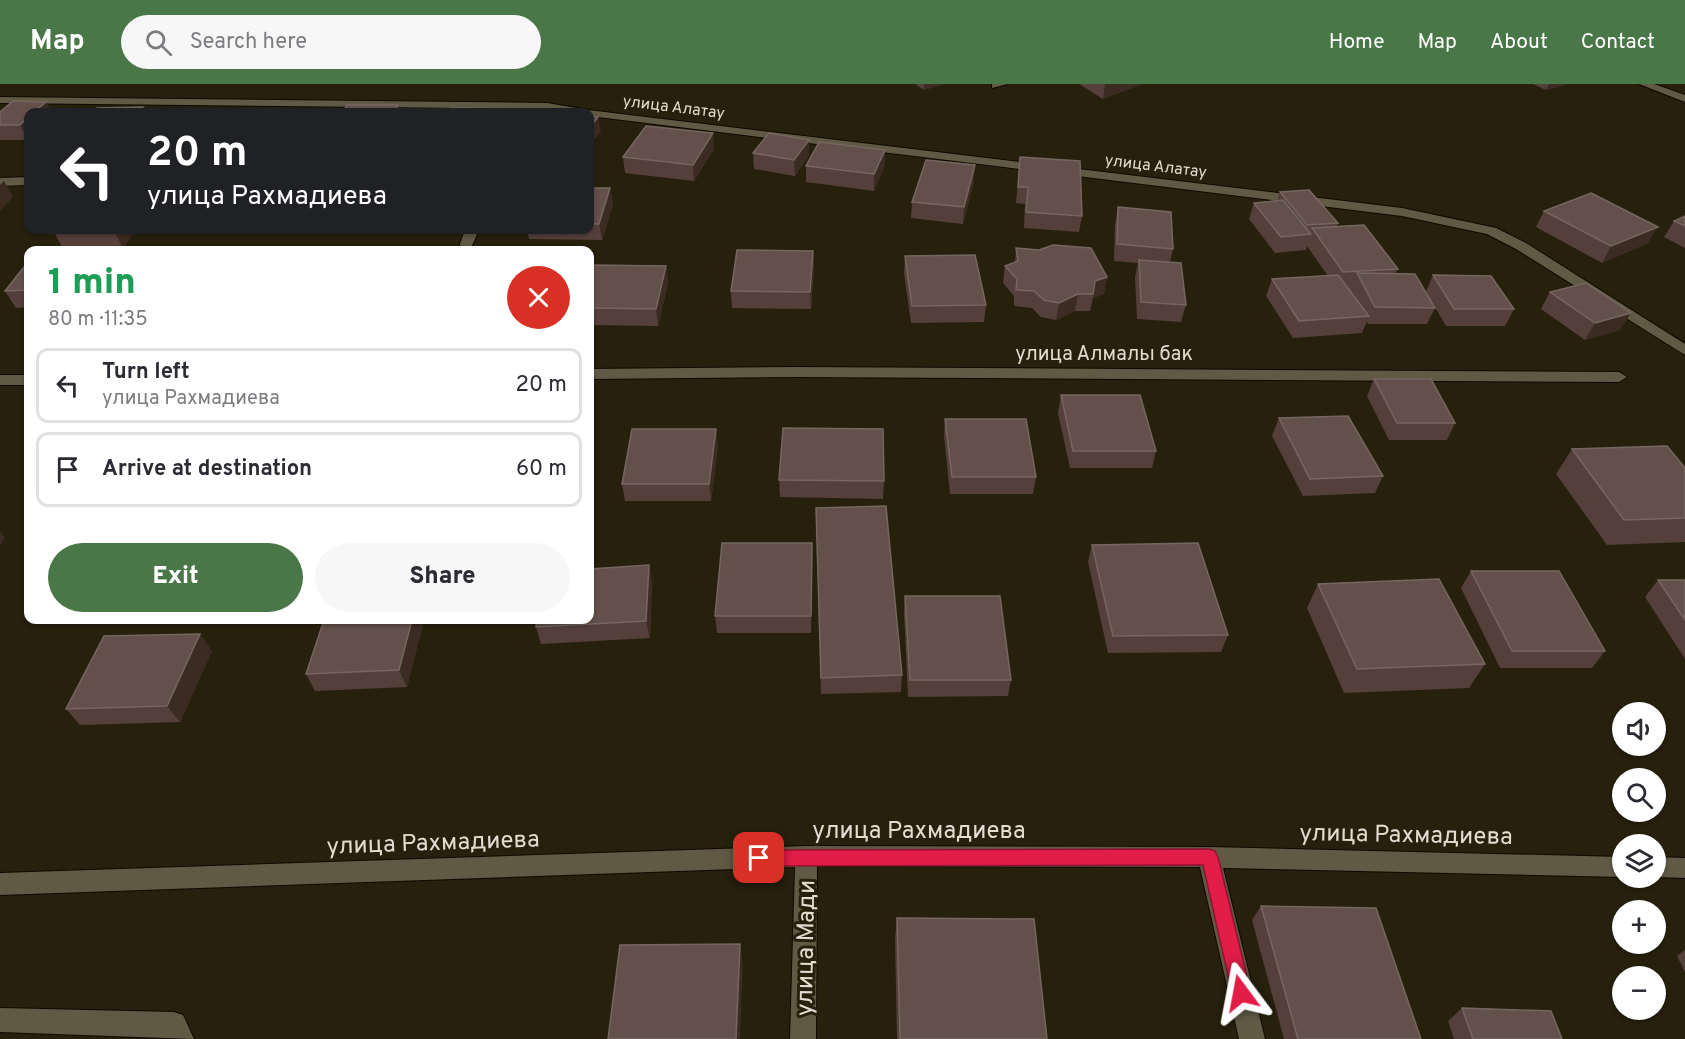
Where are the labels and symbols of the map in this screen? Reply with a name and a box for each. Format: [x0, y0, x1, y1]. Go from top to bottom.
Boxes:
street label: улица Алатау [622, 92, 726, 124]
street label: улица Алатау [1104, 151, 1208, 183]
street label: улица Алмалы бак [1015, 342, 1193, 368]
street label: улица Рахмадиева [812, 817, 1026, 847]
street label: улица Рахмадиева [1299, 819, 1513, 853]
street label: улица Рахмадиева [326, 825, 540, 863]
pin [733, 832, 784, 883]
street label: улица Мади [791, 880, 823, 1016]
position arrow [1209, 961, 1273, 1025]

